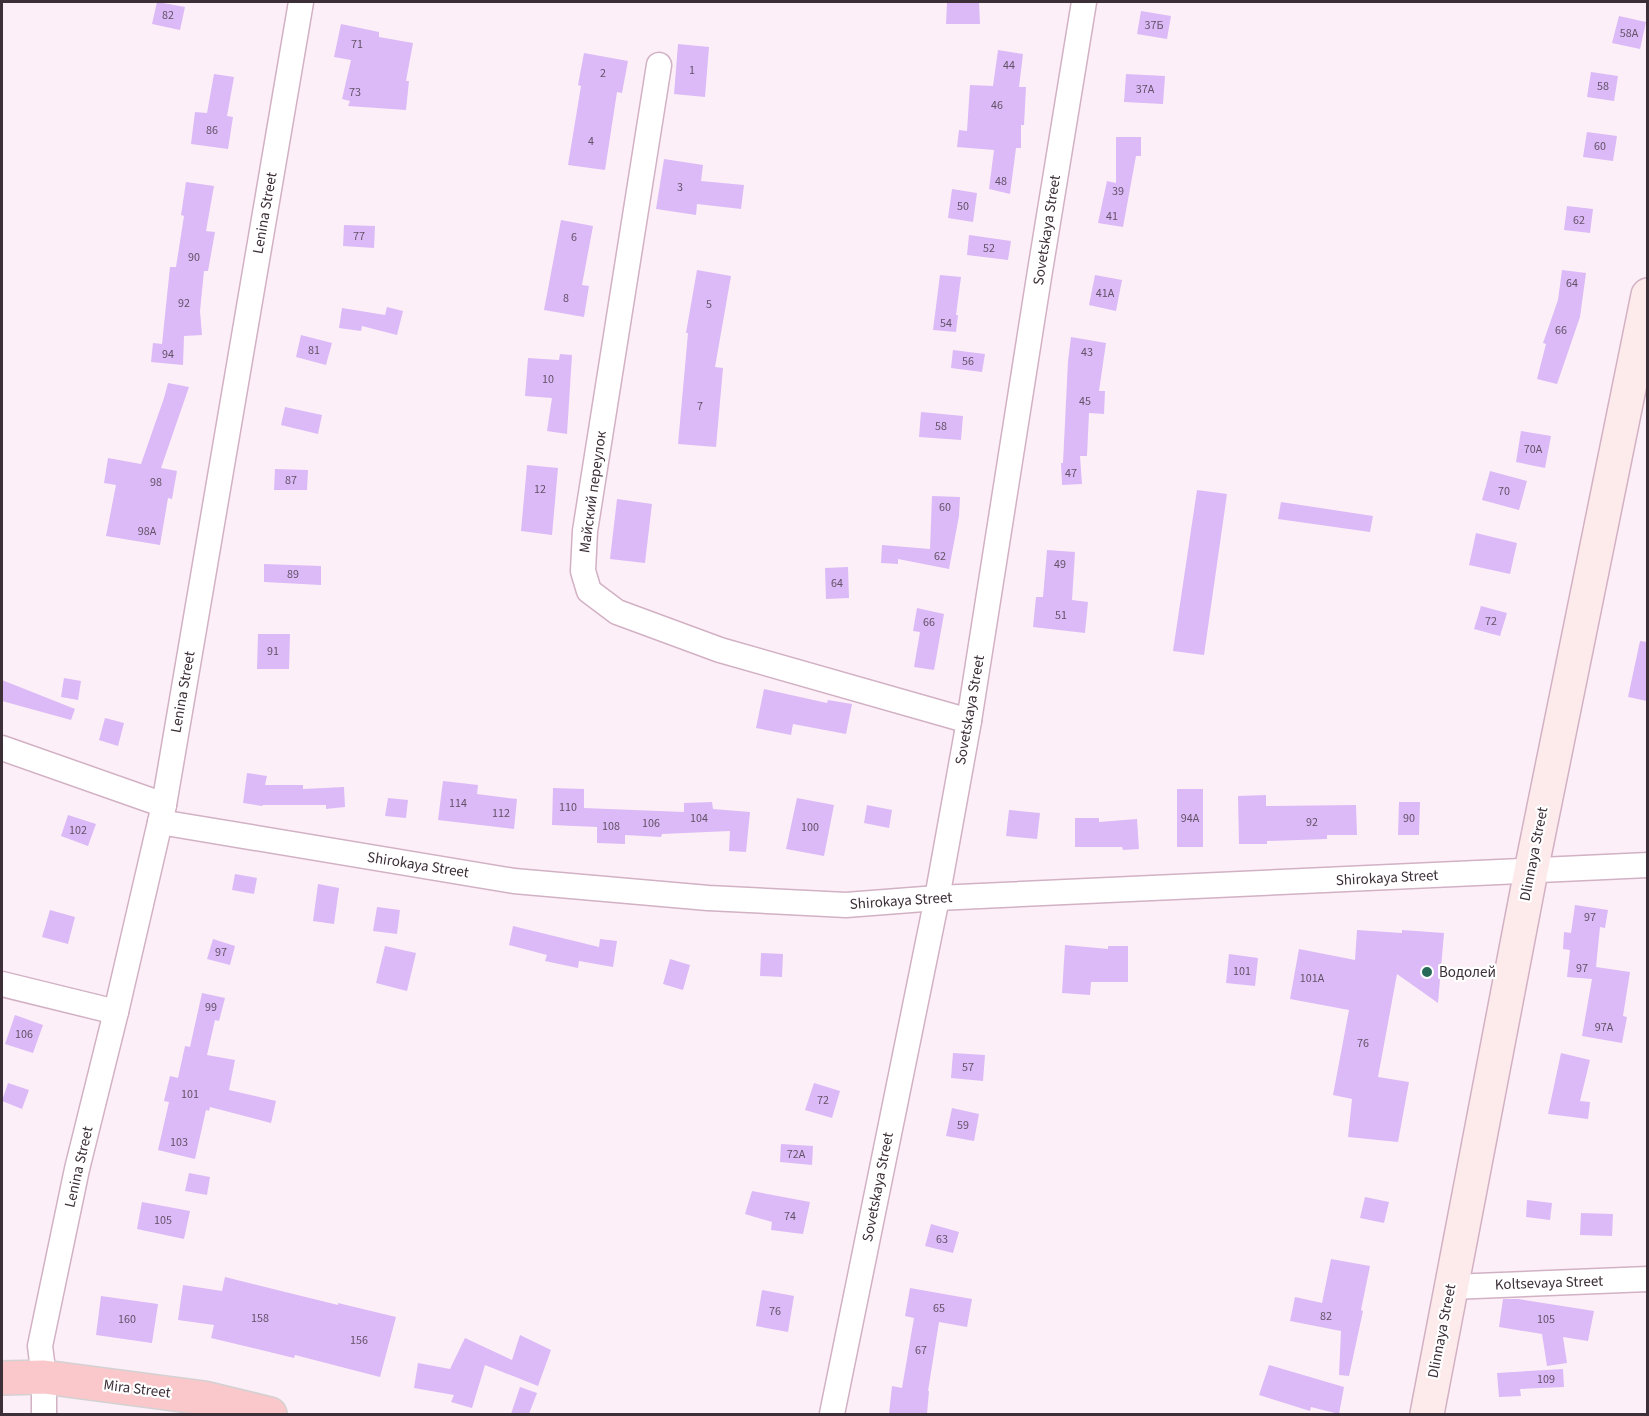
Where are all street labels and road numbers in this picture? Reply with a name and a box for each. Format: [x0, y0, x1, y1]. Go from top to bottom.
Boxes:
street label: Lenina Street [247, 170, 283, 256]
street label: Sovetskaya Street [1028, 173, 1066, 287]
street label: Майский переулок [574, 429, 612, 554]
street label: Lenina Street [165, 649, 201, 735]
street label: Sovetskaya Street [950, 653, 990, 767]
street label: Dlinnaya Street [1515, 805, 1553, 903]
street label: Shirokaya Street [366, 847, 470, 883]
street label: Shirokaya Street [1335, 865, 1439, 891]
street label: Shirokaya Street [849, 887, 953, 915]
street label: Lenina Street [59, 1124, 99, 1210]
street label: Sovetskaya Street [857, 1130, 899, 1244]
street label: Koltsevaya Street [1494, 1271, 1604, 1295]
street label: Dlinnaya Street [1423, 1282, 1461, 1380]
street label: Mira Street [102, 1374, 172, 1404]

